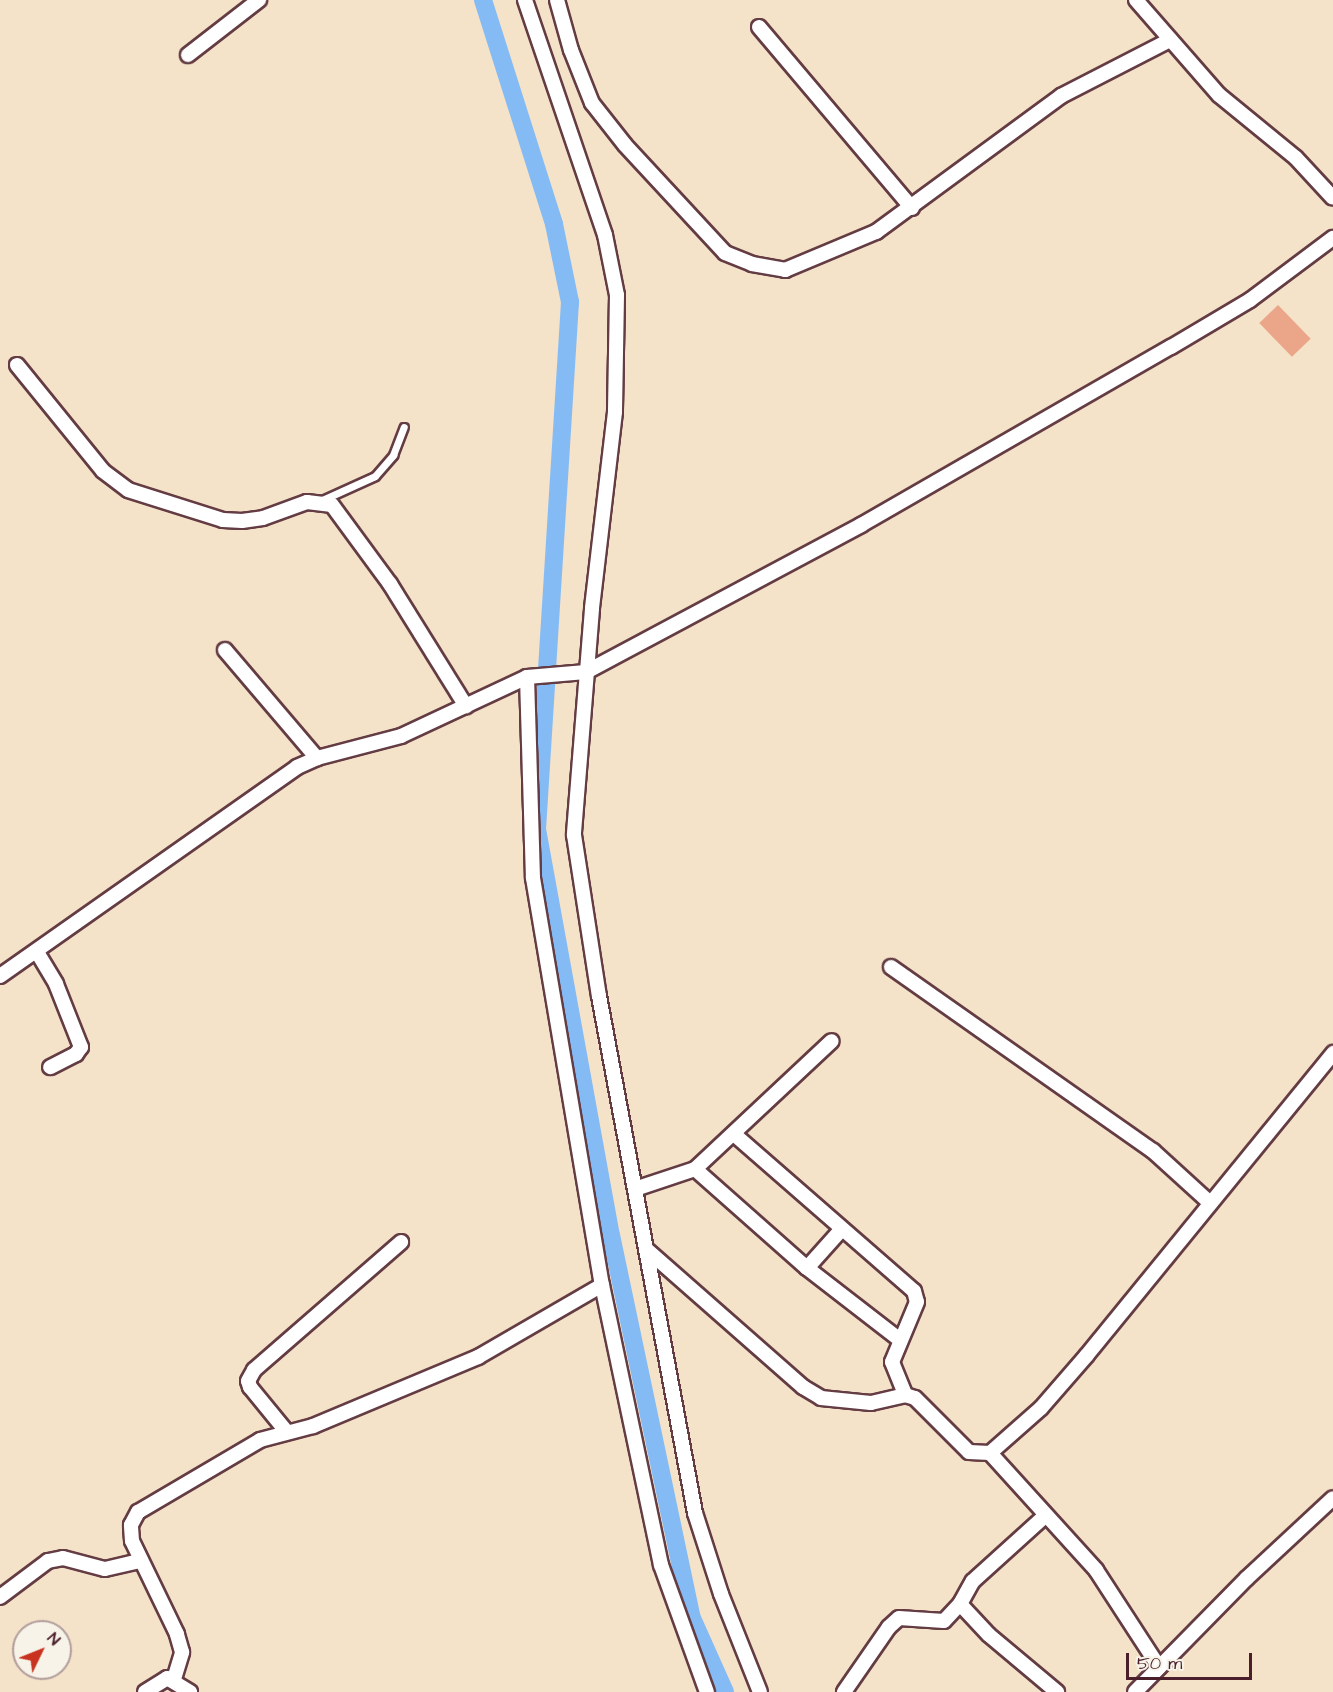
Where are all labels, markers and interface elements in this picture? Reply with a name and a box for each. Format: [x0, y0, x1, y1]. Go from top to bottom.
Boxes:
north arrow [12, 1620, 72, 1680]
text: N [42, 1628, 65, 1650]
scale bar [1129, 1641, 1255, 1679]
text: 50 m [1137, 1651, 1182, 1676]

